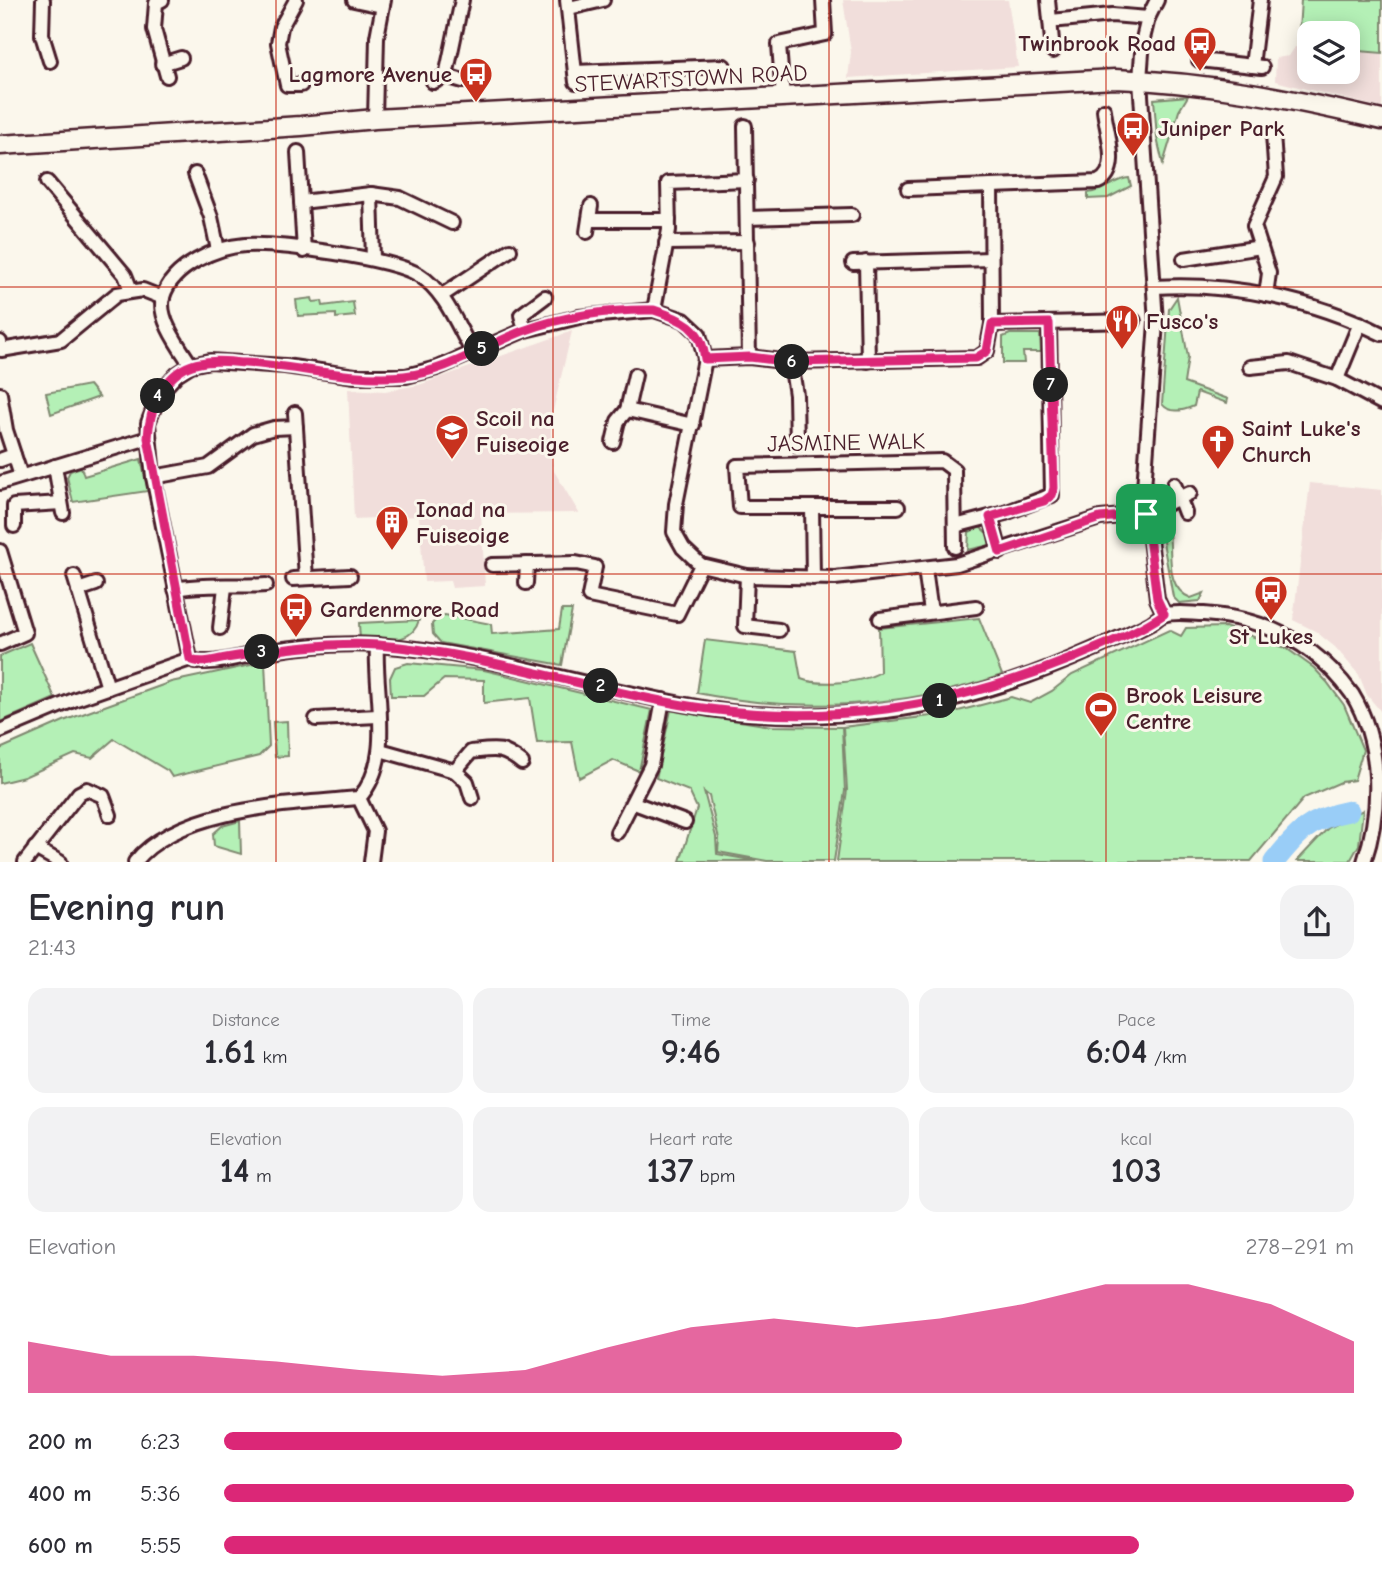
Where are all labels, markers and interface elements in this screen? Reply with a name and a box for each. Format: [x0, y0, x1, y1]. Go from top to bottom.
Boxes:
map controls [1297, 21, 1360, 84]
button: layers [1297, 21, 1360, 84]
bus stop icon: Twinbrook Road [1181, 24, 1219, 73]
place label: Twinbrook Road [1018, 30, 1176, 57]
bus stop icon: Lagmore Avenue [457, 55, 495, 104]
street label: STEWARTSTOWN ROAD [574, 59, 808, 98]
place label: Lagmore Avenue [289, 61, 452, 88]
bus stop icon: Juniper Park [1114, 109, 1152, 158]
place label: Juniper Park [1158, 115, 1284, 142]
restaurant icon: Fusco's [1103, 302, 1141, 351]
place label: Fusco's [1146, 308, 1218, 335]
pin: 5 [464, 332, 500, 366]
text: 5 [476, 337, 487, 359]
pin: 6 [774, 344, 810, 380]
text: 6 [787, 350, 796, 372]
pin: 7 [1034, 368, 1068, 402]
text: 7 [1046, 373, 1055, 395]
pin: 4 [140, 378, 176, 414]
text: 4 [153, 384, 162, 406]
place label: Scoil na Fuiseoige [476, 405, 569, 458]
school or university icon: Scoil na Fuiseoige [433, 412, 471, 461]
place label: Saint Luke's Church [1242, 415, 1361, 468]
church icon: Saint Luke's Church [1199, 422, 1237, 471]
street label: JASMINE WALK [767, 428, 925, 457]
pin [1116, 484, 1176, 544]
icon: arrive [1127, 495, 1165, 533]
place label: Ionad na Fuiseoige [416, 496, 509, 549]
building icon: Ionad na Fuiseoige [373, 503, 411, 552]
bus stop icon: St Lukes [1252, 573, 1290, 622]
bus stop icon: Gardenmore Road [277, 590, 315, 639]
place label: Gardenmore Road [320, 596, 500, 623]
place label: St Lukes [1229, 623, 1313, 650]
pin: 3 [244, 634, 280, 670]
text: 3 [257, 640, 266, 662]
pin: 2 [584, 668, 618, 704]
text: 2 [596, 674, 605, 696]
place label: Brook Leisure Centre [1126, 682, 1262, 735]
pin: 1 [922, 684, 958, 718]
text: 1 [936, 689, 943, 711]
sports icon: Brook Leisure Centre [1082, 689, 1120, 738]
button: share [1280, 885, 1354, 959]
text: Evening run [28, 886, 225, 930]
text: 21:43 [28, 934, 76, 961]
text: Distance [212, 1009, 280, 1031]
text: Time [671, 1009, 711, 1031]
text: Pace [1117, 1009, 1155, 1031]
text: 1.61 [204, 1031, 256, 1072]
text: 9:46 [661, 1031, 721, 1072]
text: 6:04 [1086, 1031, 1148, 1072]
text: km [256, 1046, 287, 1068]
text: /km [1148, 1046, 1187, 1068]
text: Elevation [209, 1128, 282, 1150]
text: Heart rate [649, 1128, 733, 1150]
text: kcal [1120, 1128, 1152, 1150]
text: 14 [220, 1150, 250, 1191]
text: 137 [646, 1150, 693, 1191]
text: 103 [1111, 1150, 1162, 1191]
text: m [250, 1165, 272, 1187]
text: bpm [693, 1165, 736, 1187]
text: Elevation [28, 1233, 116, 1260]
text: 278–291 m [1246, 1233, 1354, 1260]
text: 200 m [28, 1428, 92, 1455]
text: 6:23 [140, 1428, 180, 1455]
text: 400 m [28, 1480, 92, 1507]
text: 5:36 [140, 1480, 181, 1507]
text: 600 m [28, 1532, 93, 1559]
text: 5:55 [140, 1532, 182, 1559]

